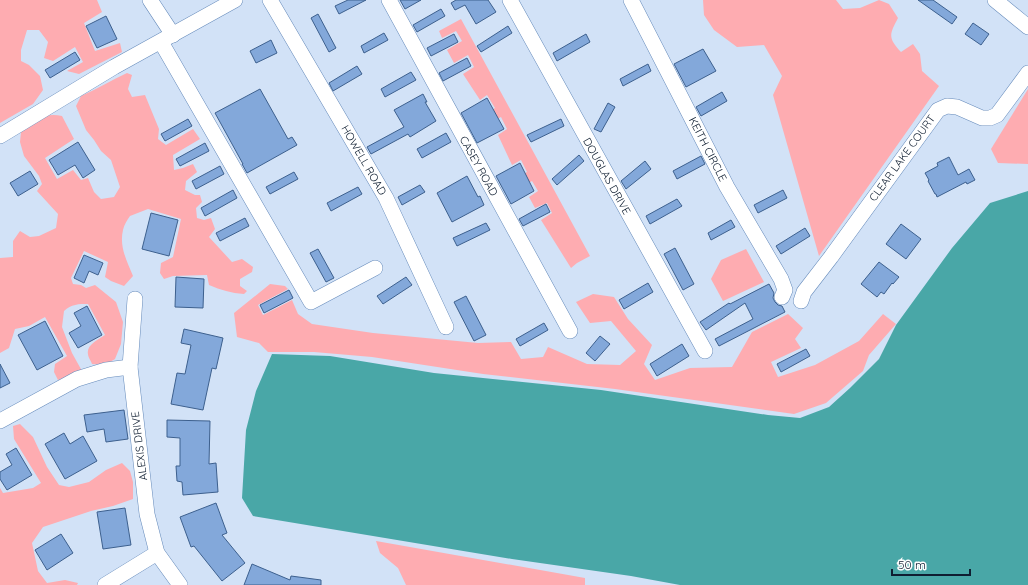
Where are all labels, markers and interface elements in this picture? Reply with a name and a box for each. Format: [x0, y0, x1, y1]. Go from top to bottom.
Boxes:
street label: CLEAR LAKE COURT [866, 112, 938, 204]
street label: KEITH CIRCLE [686, 114, 730, 184]
street label: HOWELL ROAD [338, 122, 390, 198]
street label: CASEY ROAD [457, 134, 501, 199]
street label: DOUGLAS DRIVE [580, 135, 634, 217]
street label: ALEXIS DRIVE [128, 411, 150, 481]
scale bar [892, 551, 970, 577]
text: 50 m [898, 557, 926, 572]

